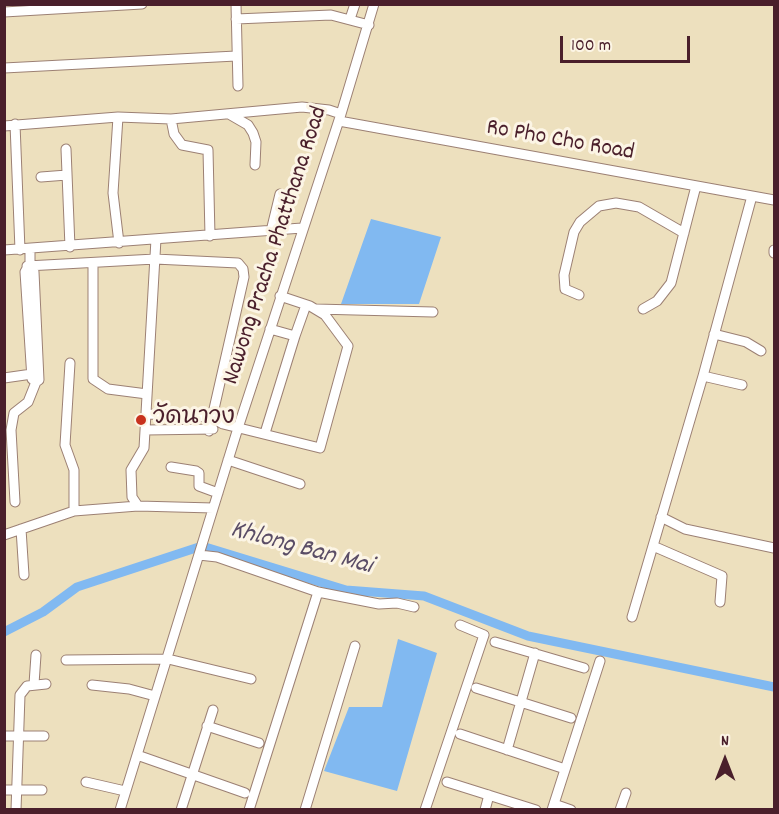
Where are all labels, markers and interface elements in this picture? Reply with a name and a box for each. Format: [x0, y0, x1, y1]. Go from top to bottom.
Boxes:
scale bar [563, 24, 694, 62]
text: 100 m [571, 34, 611, 59]
street label: Nawong Pracha Phatthana Road [218, 103, 336, 389]
street label: Ro Pho Cho Road [484, 115, 636, 169]
place label: วัดนาวง [153, 406, 235, 434]
marker: วัดนาวง [134, 413, 148, 427]
water label: Khlong Ban Mai [227, 516, 375, 584]
north arrow [695, 730, 755, 790]
text: N [721, 730, 729, 753]

